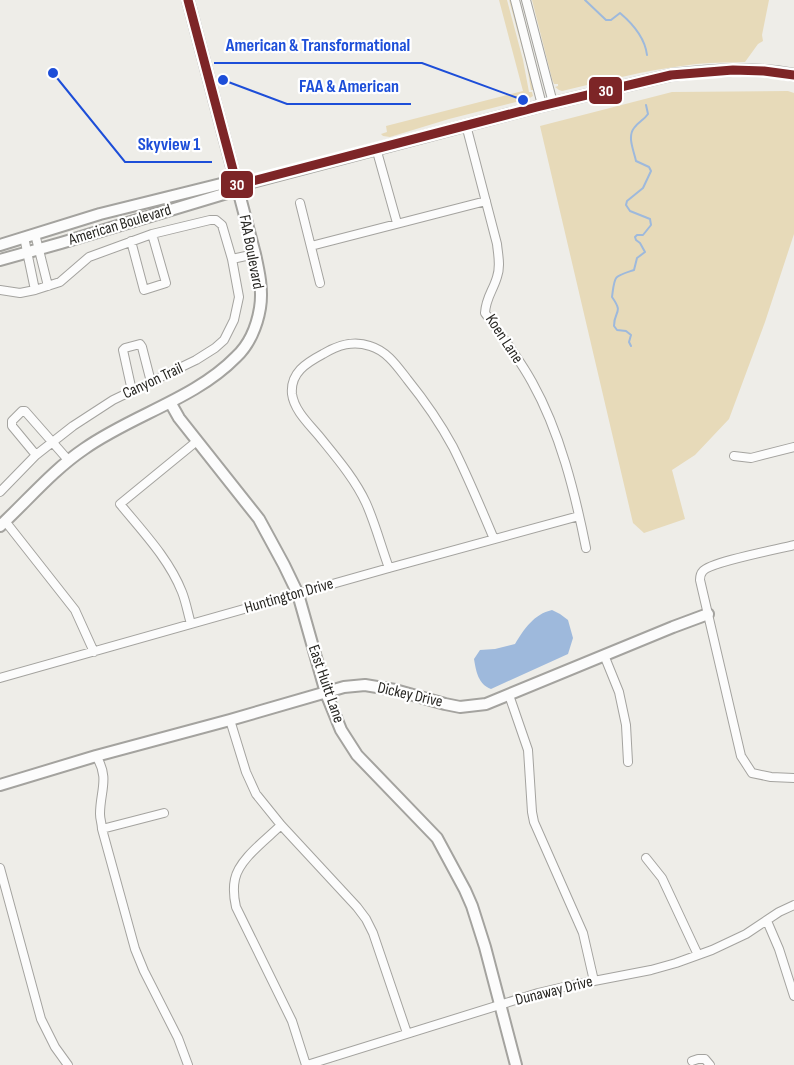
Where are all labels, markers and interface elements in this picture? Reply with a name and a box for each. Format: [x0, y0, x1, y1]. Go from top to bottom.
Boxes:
callout: American & Transformational [214, 27, 422, 63]
text: American & Transformational [225, 35, 410, 56]
callout: FAA & American [287, 68, 411, 104]
text: FAA & American [299, 76, 399, 97]
line badge: 30 [588, 76, 623, 105]
text: 30 [599, 82, 613, 101]
callout: Skyview 1 [125, 126, 212, 162]
text: Skyview 1 [138, 134, 200, 155]
line badge: 30 [220, 170, 254, 199]
text: 30 [230, 176, 244, 195]
street label: American Boulevard [66, 200, 173, 250]
street label: FAA Boulevard [234, 213, 268, 291]
street label: Koen Lane [481, 311, 527, 367]
street label: Canyon Trail [120, 359, 186, 403]
street label: Huntington Drive [242, 574, 336, 618]
street label: East Huitt Lane [304, 643, 348, 725]
street label: Dickey Drive [376, 678, 444, 712]
street label: Dunaway Drive [513, 972, 595, 1010]

